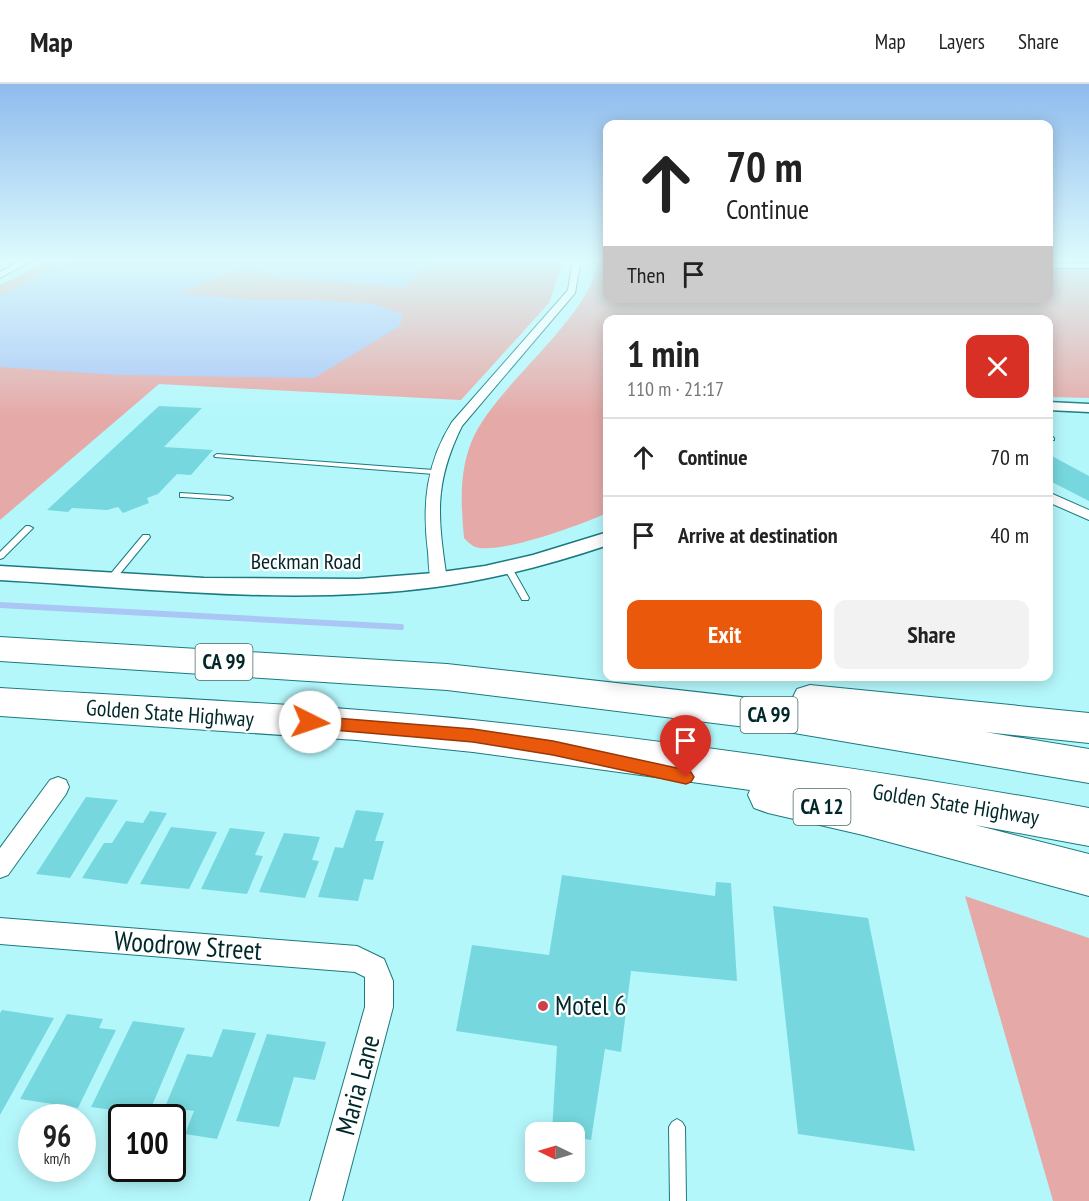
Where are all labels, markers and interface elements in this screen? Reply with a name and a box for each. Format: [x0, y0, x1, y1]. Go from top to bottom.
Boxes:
text: Map [30, 23, 73, 60]
text: Map [875, 28, 906, 55]
text: Layers [939, 28, 985, 55]
text: Share [1018, 28, 1059, 55]
text: 70 m [726, 139, 803, 194]
icon: ahead [627, 144, 705, 222]
text: Continue [726, 192, 809, 226]
icon: arrive [677, 258, 710, 291]
text: Then [627, 261, 665, 289]
text: 1 min [627, 330, 700, 377]
button: close [966, 335, 1029, 398]
text: 110 m · 21:17 [627, 376, 724, 402]
icon: ahead [627, 441, 660, 474]
text: Continue [678, 443, 748, 471]
text: 70 m [990, 443, 1029, 471]
icon: arrive [627, 519, 660, 552]
text: Arrive at destination [678, 521, 838, 549]
text: 40 m [990, 521, 1029, 549]
street label: Beckman Road [251, 547, 361, 575]
button: Exit [627, 600, 822, 669]
button: Share [834, 600, 1029, 669]
road number: CA 99 [196, 644, 252, 680]
position arrow [278, 690, 342, 754]
street label: Golden State Highway [85, 693, 256, 733]
road number: CA 99 [740, 697, 798, 733]
pin [660, 715, 711, 777]
icon: arrive [669, 724, 702, 757]
street label: Golden State Highway [871, 777, 1042, 831]
road number: CA 12 [794, 789, 850, 825]
street label: Woodrow Street [113, 923, 264, 967]
place label: Motel 6 [555, 988, 626, 1022]
marker: Motel 6 [536, 999, 550, 1013]
street label: Maria Lane [327, 1031, 387, 1139]
speed limit sign: 100 [108, 1104, 186, 1182]
text: 96 [43, 1116, 71, 1155]
north arrow [525, 1122, 585, 1182]
map controls [525, 1122, 585, 1182]
text: km/h [44, 1149, 70, 1168]

